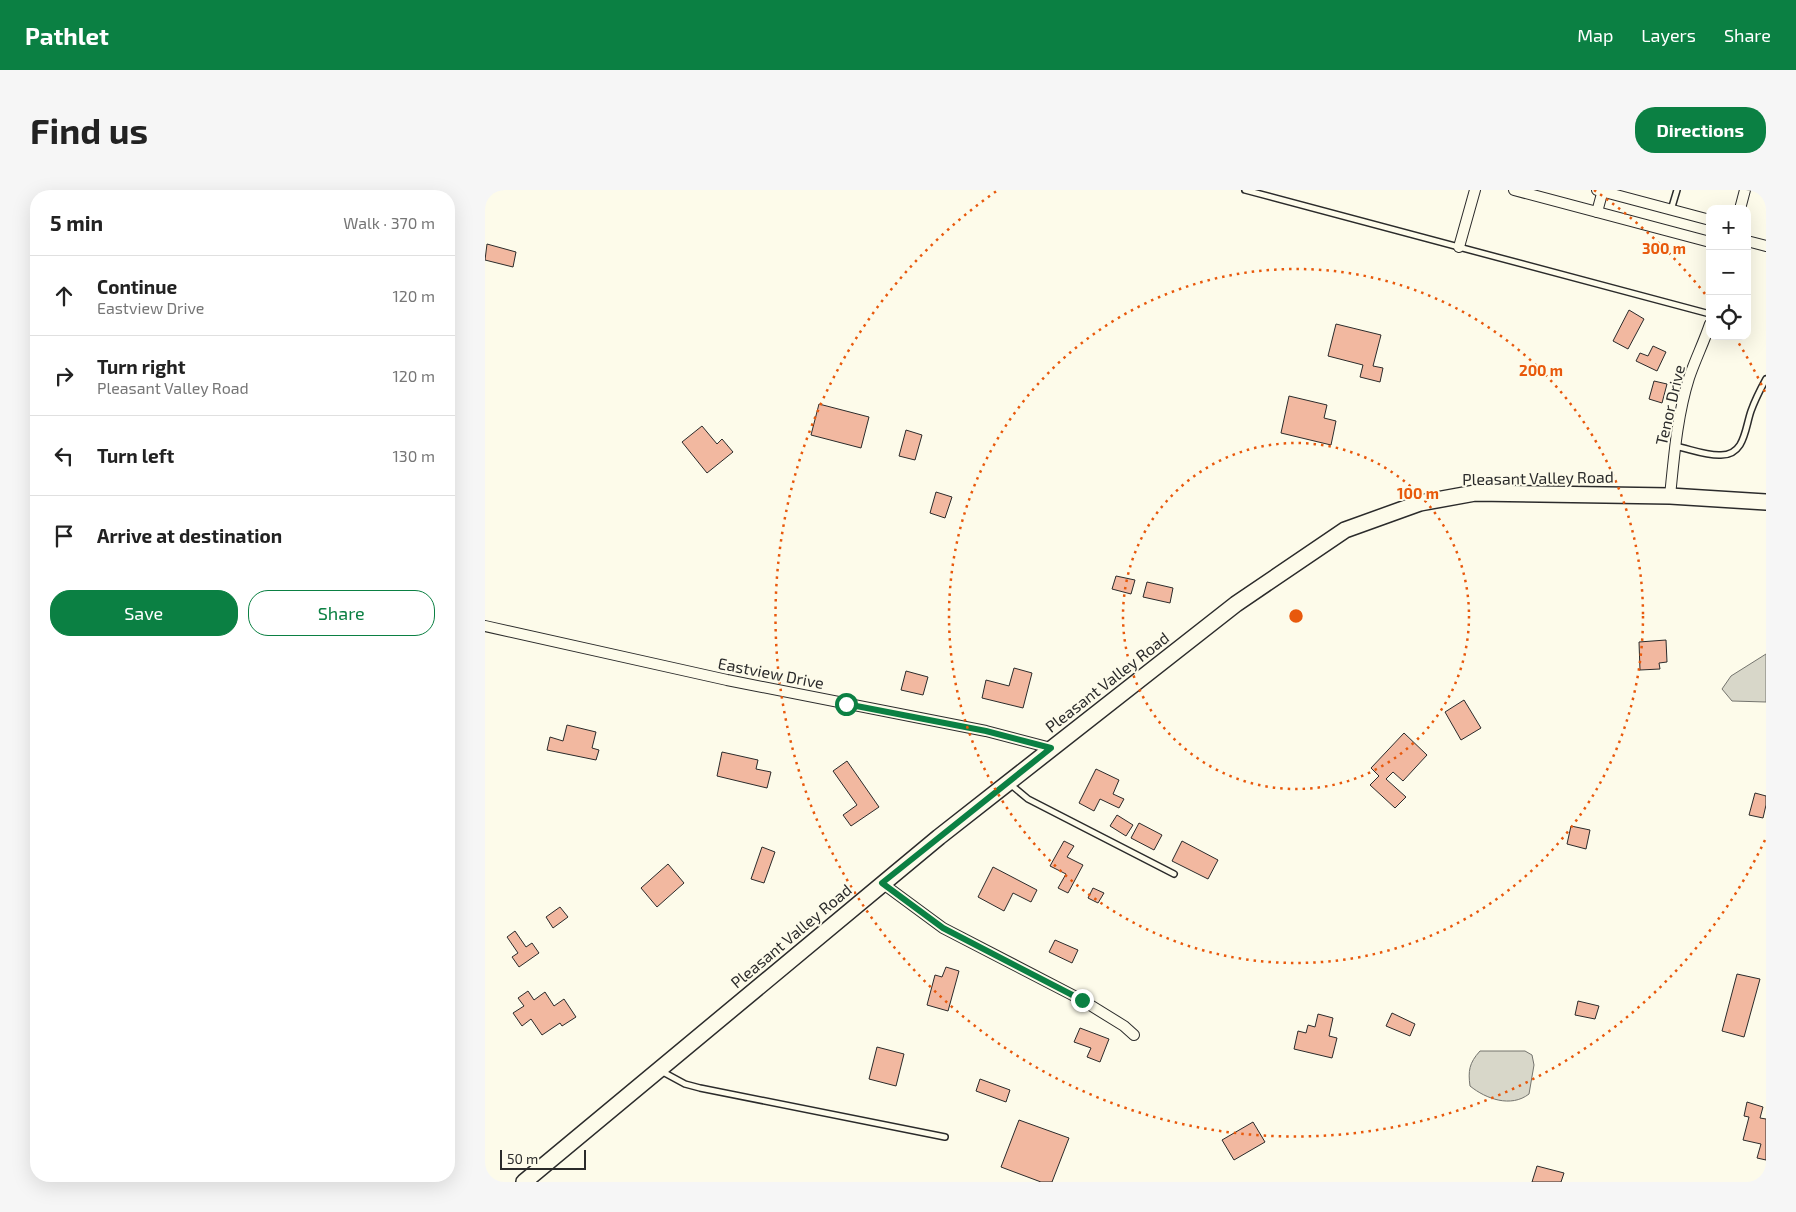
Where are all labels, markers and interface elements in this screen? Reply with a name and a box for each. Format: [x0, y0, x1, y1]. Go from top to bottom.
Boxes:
text: Pathlet [25, 21, 109, 50]
text: Map [1577, 24, 1613, 46]
text: Layers [1641, 24, 1696, 46]
text: Share [1724, 24, 1771, 46]
button: Directions [1635, 107, 1766, 153]
text: Find us [30, 109, 148, 151]
map controls [1706, 205, 1751, 340]
button: + [1706, 205, 1751, 250]
text: 5 min [50, 210, 103, 235]
text: Walk · 370 m [343, 213, 435, 232]
text: 300 m [1642, 239, 1686, 257]
button: − [1706, 250, 1751, 295]
text: Continue [97, 275, 177, 298]
icon: ahead [50, 282, 78, 310]
text: 120 m [392, 286, 435, 305]
button: locate [1706, 295, 1751, 340]
text: Eastview Drive [97, 298, 204, 317]
text: Turn right [97, 355, 185, 378]
text: 200 m [1519, 361, 1563, 379]
icon: right [50, 362, 78, 390]
street label: Tenor Drive [1651, 363, 1688, 447]
text: 120 m [392, 366, 435, 385]
text: Pleasant Valley Road [97, 378, 249, 397]
icon: left [50, 442, 78, 470]
text: Turn left [97, 444, 174, 467]
text: 130 m [393, 446, 435, 465]
street label: Pleasant Valley Road [1462, 467, 1614, 488]
text: 100 m [1397, 484, 1439, 502]
icon: arrive [50, 522, 78, 550]
text: Arrive at destination [97, 524, 282, 547]
button: Save [50, 590, 238, 636]
button: Share [248, 590, 435, 636]
centre of rings [1287, 607, 1305, 625]
street label: Pleasant Valley Road [1041, 627, 1172, 736]
street label: Eastview Drive [717, 653, 826, 692]
route start [835, 693, 858, 716]
street label: Pleasant Valley Road [726, 880, 855, 992]
route end [1071, 989, 1094, 1012]
scale bar [500, 1147, 586, 1170]
text: 50 m [507, 1150, 538, 1167]

